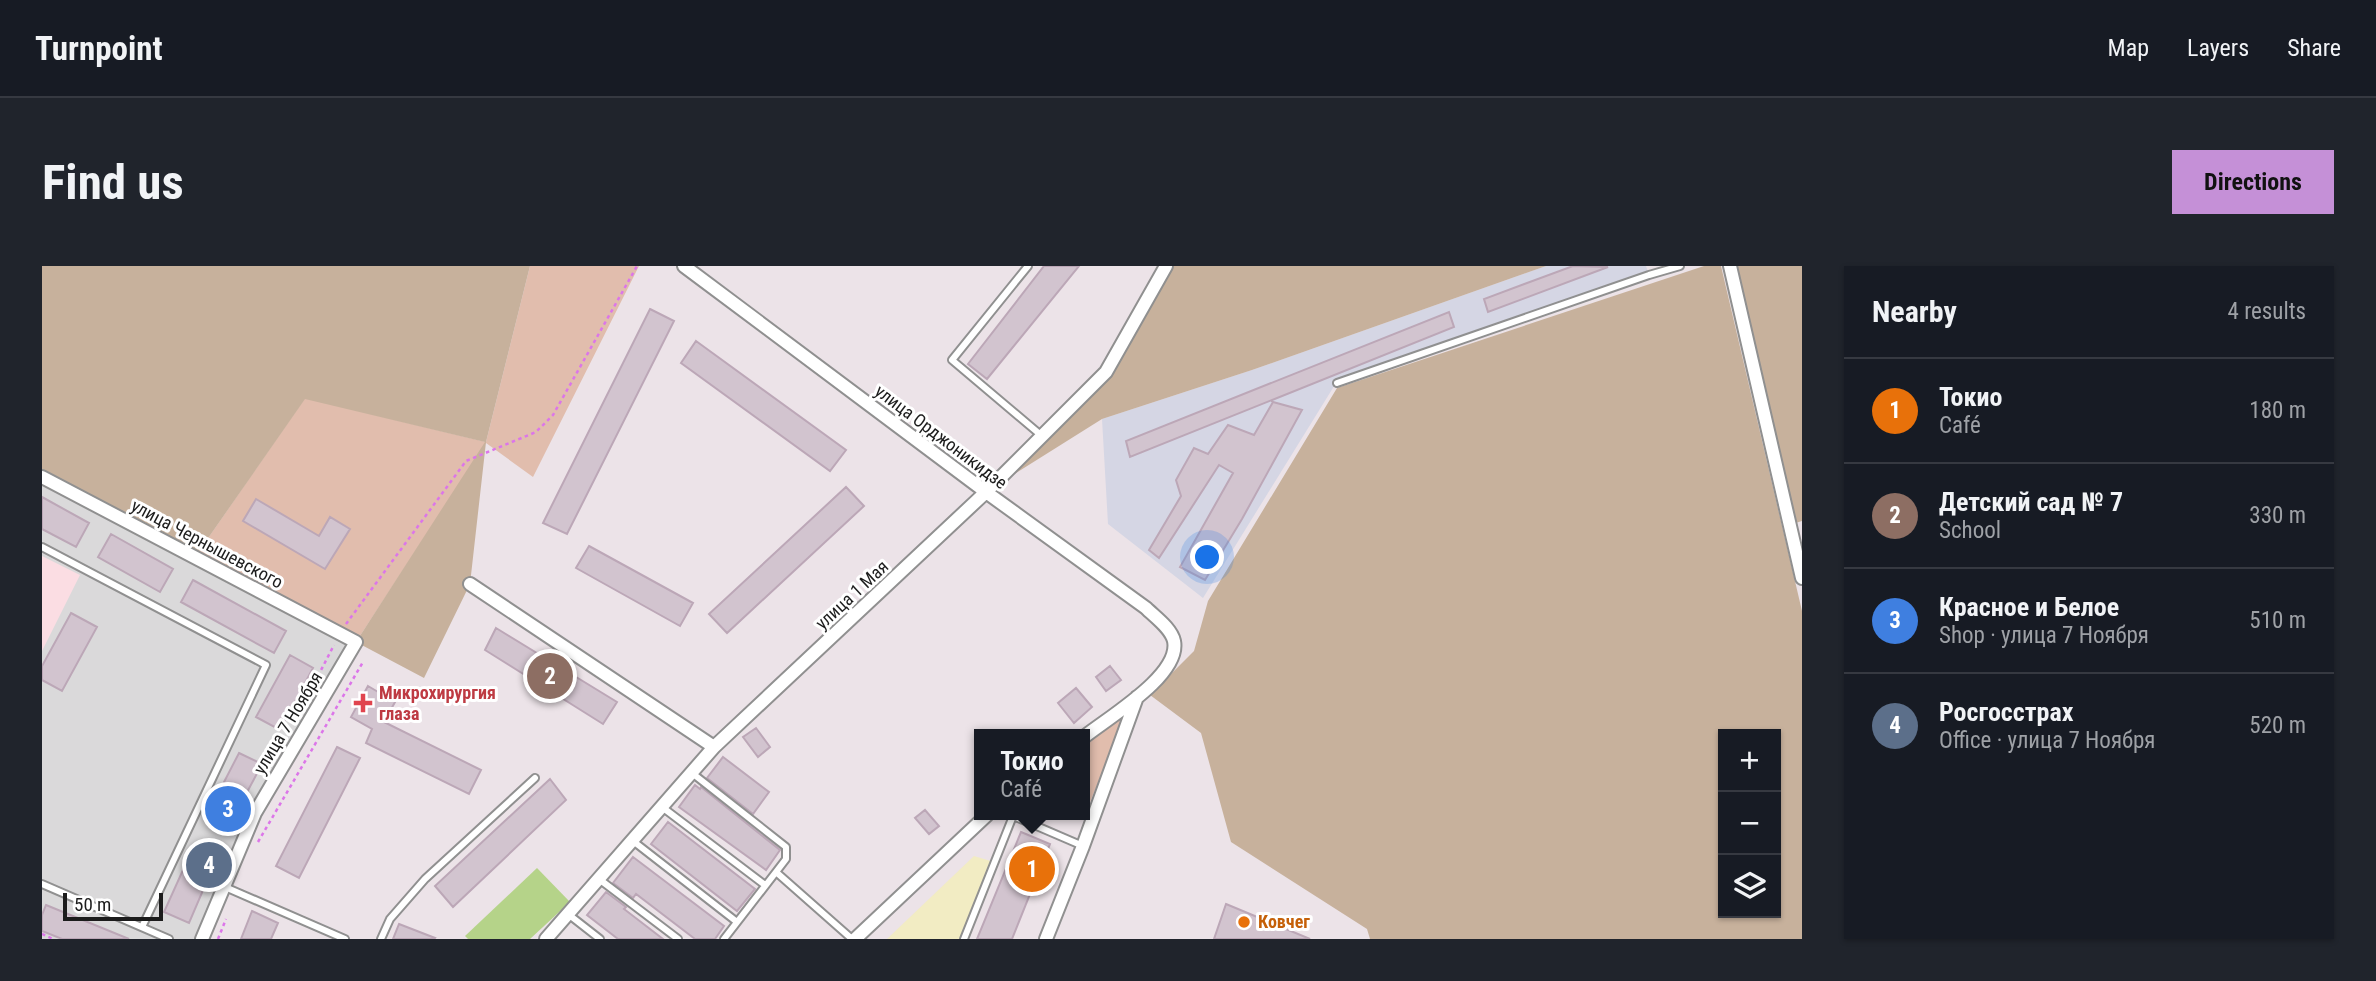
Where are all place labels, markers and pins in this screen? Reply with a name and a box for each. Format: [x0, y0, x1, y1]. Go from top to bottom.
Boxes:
pin: 2 [527, 650, 573, 702]
place label: Микрохирургия глаза [379, 682, 496, 724]
marker: Микрохирургия глаза [353, 693, 373, 713]
pin: 3 [205, 783, 251, 835]
pin: 4 [186, 839, 232, 891]
pin: 1 [1009, 843, 1055, 895]
place label: Ковчег [1258, 911, 1310, 932]
marker: Ковчег [1236, 914, 1252, 930]

